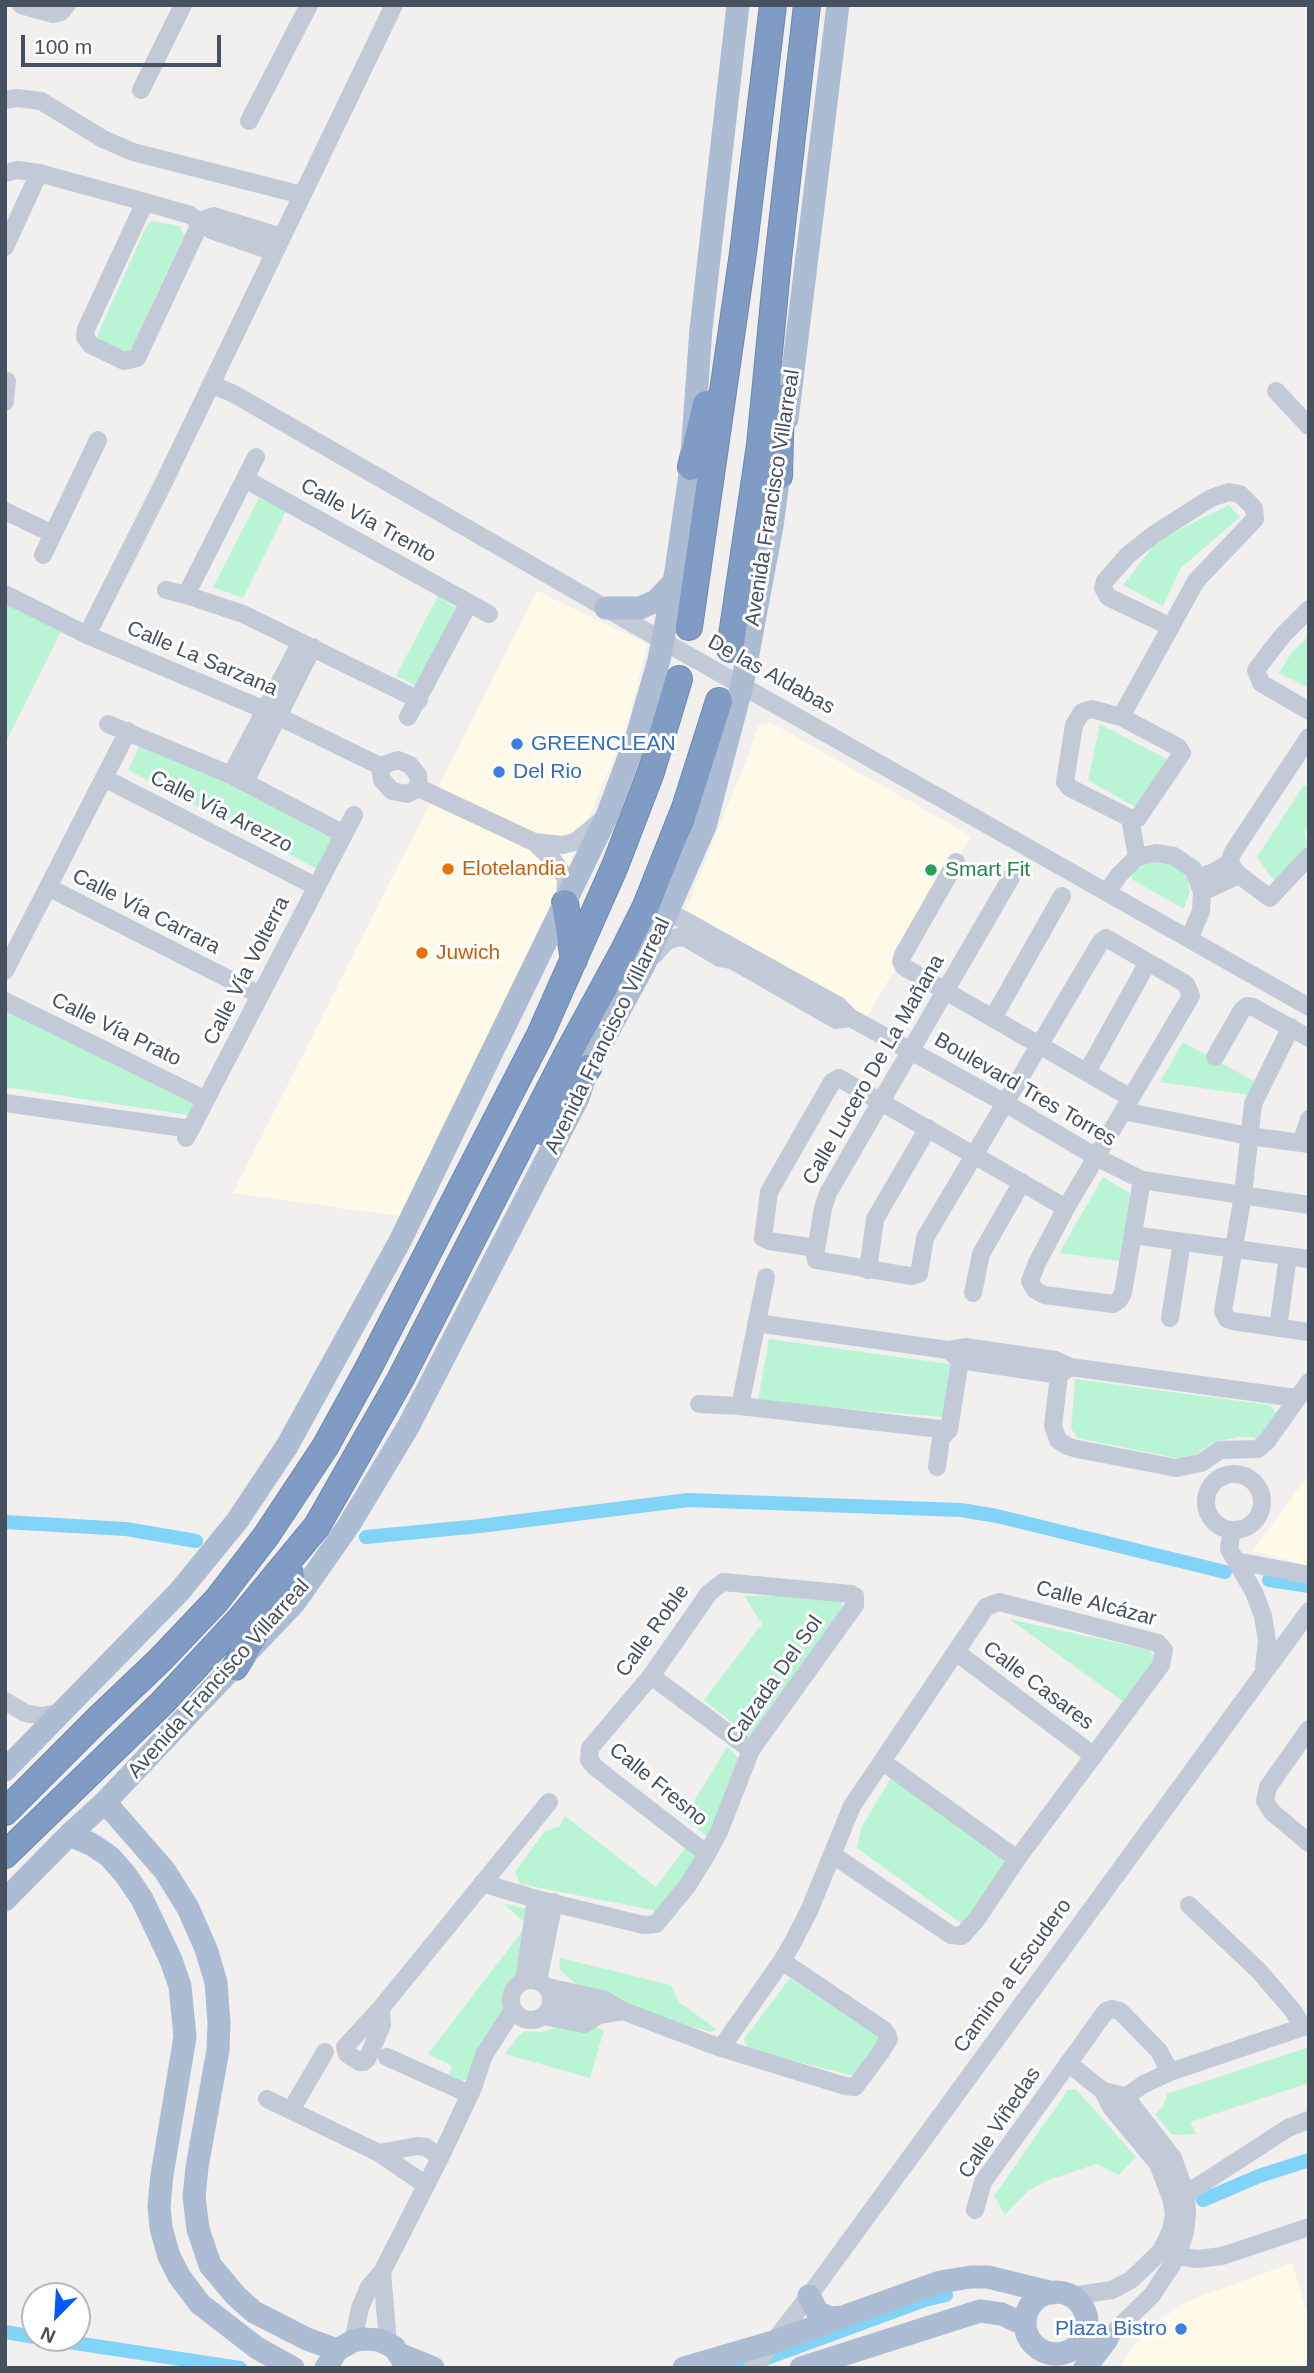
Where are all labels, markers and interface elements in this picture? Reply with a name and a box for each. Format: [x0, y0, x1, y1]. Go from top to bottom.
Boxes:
scale bar [24, 21, 224, 65]
text: 100 m [34, 35, 92, 58]
street label: Avenida Francisco Villarreal [740, 368, 806, 628]
street label: Calle Vía Trento [296, 473, 440, 569]
street label: Calle La Sarzana [123, 616, 281, 702]
street label: De las Aldabas [703, 630, 839, 720]
place label: GREENCLEAN [531, 731, 676, 757]
marker: GREENCLEAN [509, 736, 525, 752]
place label: Del Rio [513, 759, 582, 785]
marker: Del Rio [491, 764, 507, 780]
street label: Calle Vía Arezzo [146, 765, 296, 859]
place label: Elotelandia [462, 856, 566, 882]
place label: Smart Fit [945, 857, 1030, 883]
marker: Elotelandia [440, 861, 456, 877]
marker: Smart Fit [923, 862, 939, 878]
street label: Calle Vía Carrara [68, 864, 224, 960]
street label: Calle Vía Volterra [199, 892, 295, 1050]
street label: Avenida Francisco Villarreal [540, 914, 676, 1158]
place label: Juwich [436, 940, 500, 966]
marker: Juwich [414, 945, 430, 961]
street label: Calle Lucero De La Mañana [798, 950, 950, 1190]
street label: Calle Vía Prato [47, 988, 185, 1072]
street label: Boulevard Tres Torres [930, 1028, 1120, 1152]
street label: Avenida Francisco Villarreal [123, 1574, 315, 1784]
street label: Calle Alcázar [1033, 1576, 1159, 1632]
street label: Calle Roble [611, 1580, 695, 1682]
street label: Calzada Del Sol [721, 1611, 829, 1749]
street label: Calle Casares [978, 1636, 1098, 1736]
street label: Calle Fresno [604, 1738, 712, 1832]
street label: Camino a Escudero [949, 1894, 1077, 2058]
street label: Calle Viñedas [953, 2062, 1047, 2184]
north arrow [21, 2282, 91, 2352]
place label: Plaza Bistro [1055, 2316, 1167, 2342]
marker: Plaza Bistro [1173, 2321, 1189, 2337]
text: N [38, 2322, 59, 2347]

